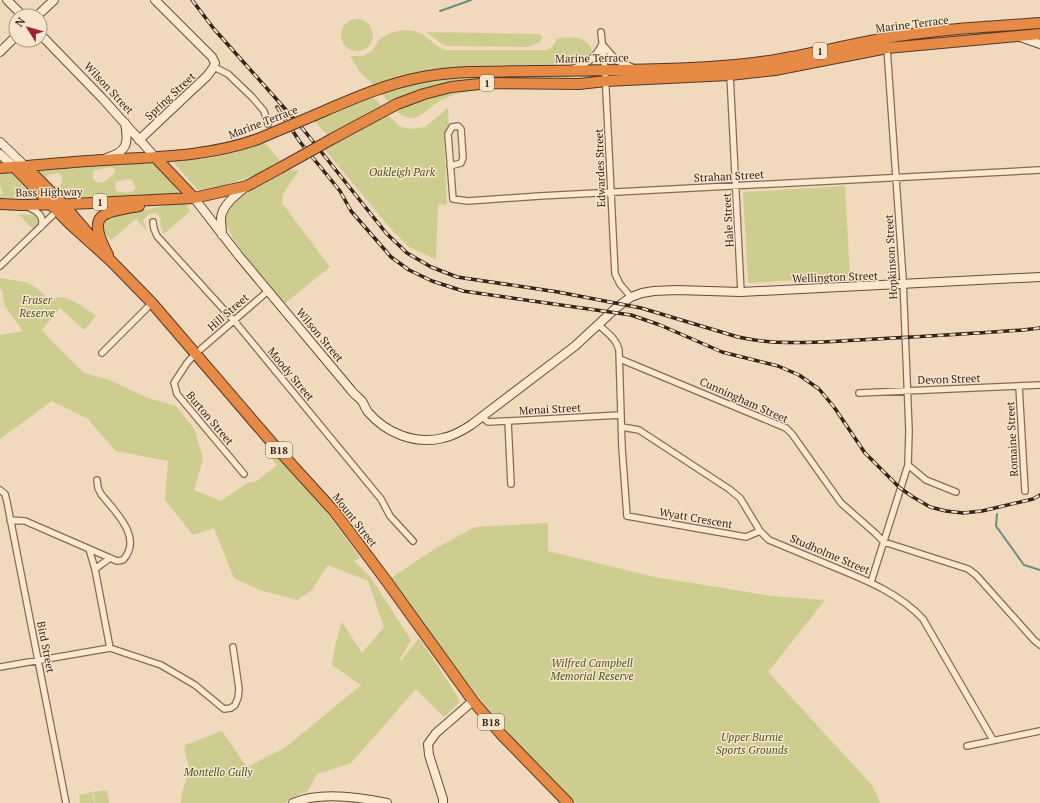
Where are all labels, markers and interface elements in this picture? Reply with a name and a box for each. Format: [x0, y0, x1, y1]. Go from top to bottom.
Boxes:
north arrow [8, 8, 48, 48]
street label: Marine Terrace [875, 13, 950, 35]
text: N [12, 14, 29, 30]
road number: 1 [813, 43, 827, 59]
street label: Marine Terrace [555, 50, 629, 66]
street label: Wilson Street [81, 59, 137, 117]
street label: Spring Street [142, 69, 198, 123]
road number: 1 [480, 75, 494, 91]
street label: Marine Terrace [226, 102, 300, 142]
street label: Edwardes Street [592, 128, 608, 208]
park label: Oakleigh Park [369, 165, 436, 179]
street label: Strahan Street [694, 167, 764, 185]
street label: Bass Highway [15, 184, 83, 200]
street label: Hale Street [720, 192, 736, 248]
road number: 1 [93, 194, 107, 210]
street label: Hopkinson Street [882, 214, 900, 300]
street label: Wellington Street [792, 269, 878, 285]
street label: Hill Street [205, 290, 251, 334]
park label: Fraser Reserve [18, 293, 55, 320]
street label: Wilson Street [293, 305, 347, 365]
street label: Moody Street [265, 344, 317, 404]
street label: Devon Street [917, 371, 981, 387]
street label: Cunningham Street [697, 374, 791, 426]
street label: Burton Street [183, 388, 237, 448]
street label: Menai Street [518, 400, 582, 418]
street label: Romaine Street [1003, 401, 1021, 477]
road number: B18 [266, 442, 292, 458]
street label: Mount Street [330, 490, 380, 550]
street label: Wyatt Crescent [658, 505, 734, 531]
street label: Studholme Street [788, 531, 872, 577]
street label: Bird Street [34, 620, 58, 674]
park label: Wilfred Campbell Memorial Reserve [549, 656, 634, 683]
road number: B18 [478, 714, 504, 730]
park label: Upper Burnie Sports Grounds [716, 730, 789, 757]
park label: Montello Gully [183, 765, 253, 779]

